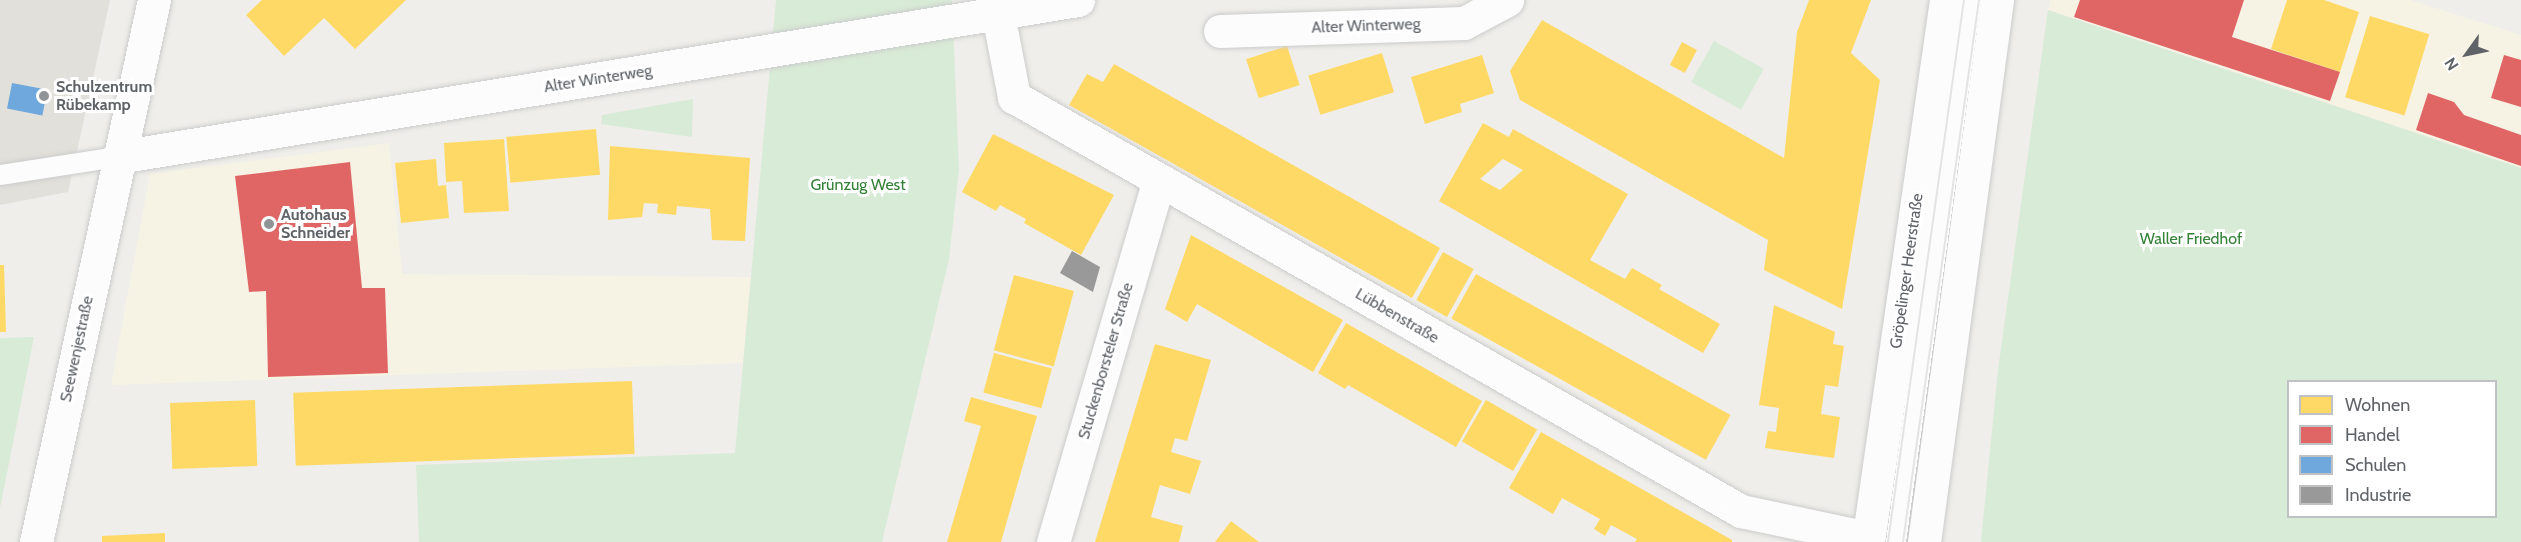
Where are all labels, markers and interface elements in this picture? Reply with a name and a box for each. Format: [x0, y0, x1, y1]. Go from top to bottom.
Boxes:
street label: Alter Winterweg [1311, 15, 1421, 37]
north arrow [2437, 24, 2497, 84]
text: N [2440, 54, 2463, 74]
street label: Alter Winterweg [543, 61, 653, 97]
place label: Schulzentrum Rübekamp [56, 77, 152, 115]
marker: Schulzentrum Rübekamp [37, 89, 51, 103]
park label: Grünzug West [810, 175, 906, 195]
street label: Gröpelinger Heerstraße [1887, 192, 1927, 350]
place label: Autohaus Schneider [281, 205, 350, 243]
marker: Autohaus Schneider [262, 217, 276, 231]
park label: Waller Friedhof [2140, 229, 2242, 249]
street label: Stuckenborsteler Straße [1074, 280, 1138, 442]
street label: Lübbenstraße [1352, 284, 1442, 348]
street label: Seewenjestraße [56, 294, 98, 404]
legend [2287, 380, 2497, 518]
text: Wohnen [2345, 394, 2410, 416]
text: Handel [2345, 424, 2400, 446]
text: Schulen [2345, 454, 2406, 476]
text: Industrie [2345, 484, 2411, 506]

